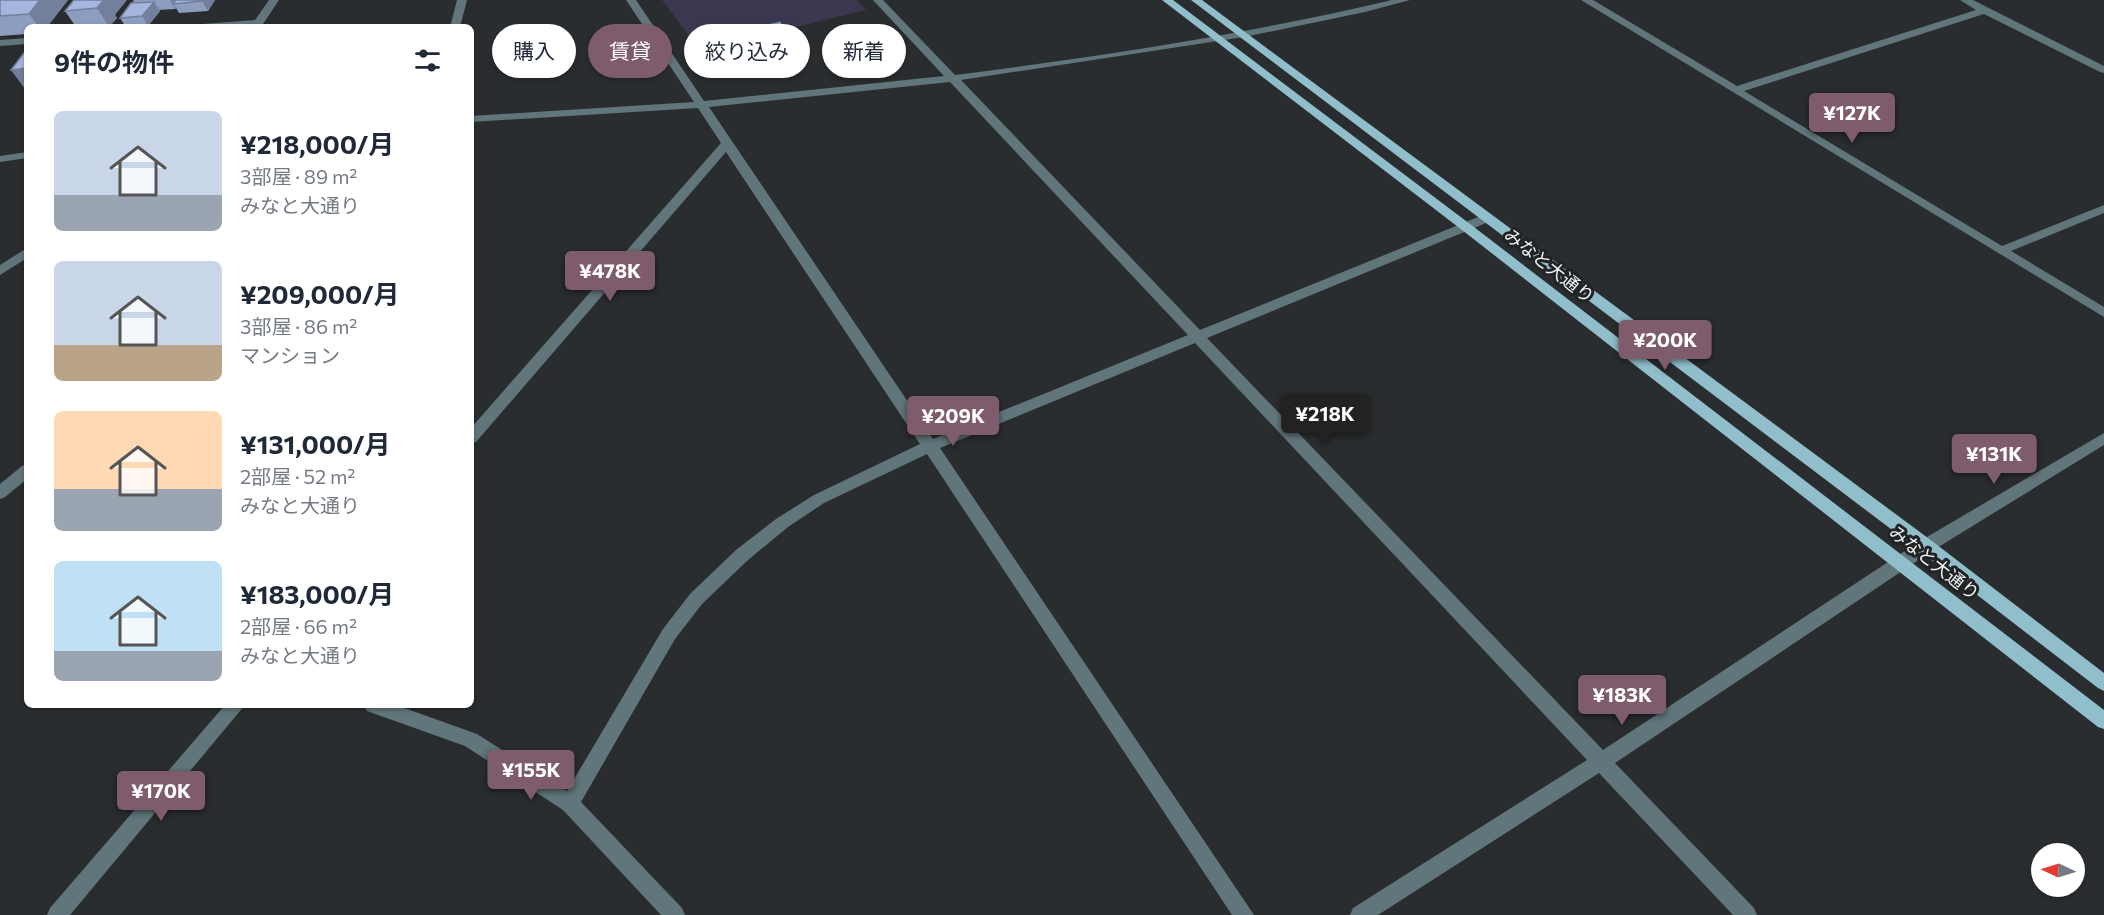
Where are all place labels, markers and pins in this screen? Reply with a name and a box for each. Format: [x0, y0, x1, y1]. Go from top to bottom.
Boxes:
pin: ¥127K [1810, 93, 1894, 144]
pin: ¥478K [568, 251, 652, 302]
pin: ¥200K [1623, 320, 1707, 371]
pin: ¥218K [1283, 394, 1367, 445]
pin: ¥209K [911, 396, 995, 447]
pin: ¥131K [1952, 434, 2036, 485]
pin: ¥183K [1580, 675, 1664, 726]
pin: ¥155K [489, 750, 573, 801]
pin: ¥170K [119, 771, 203, 822]

